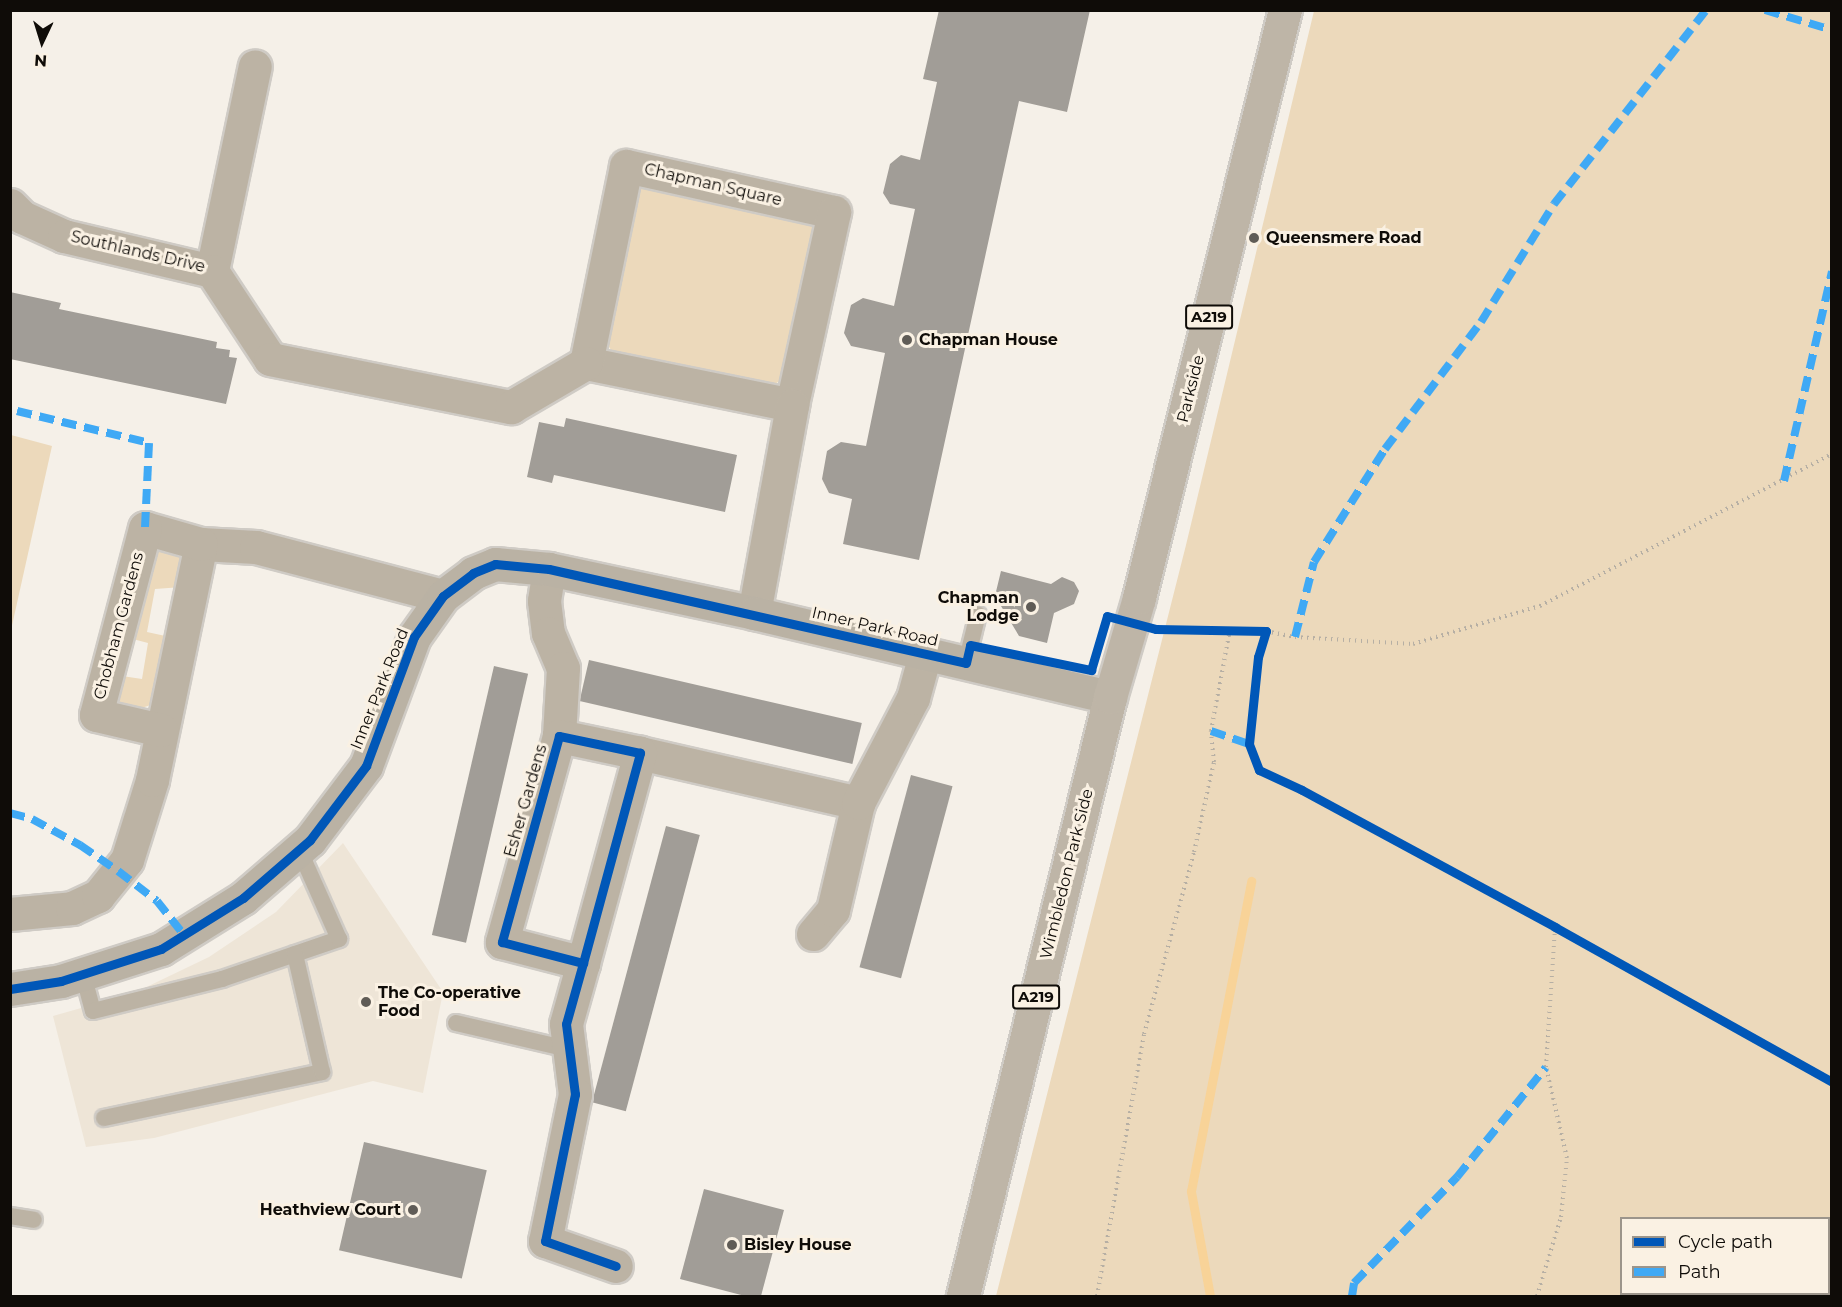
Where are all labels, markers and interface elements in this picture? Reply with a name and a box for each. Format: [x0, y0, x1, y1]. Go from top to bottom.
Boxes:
north arrow [12, 12, 72, 72]
text: N [34, 51, 48, 70]
street label: Chapman Square [642, 160, 784, 210]
street label: Southlands Drive [69, 227, 207, 277]
place label: Queensmere Road [1266, 228, 1422, 248]
marker: Queensmere Road [1247, 231, 1261, 245]
road number: A219 [1185, 305, 1233, 329]
place label: Chapman House [919, 330, 1058, 350]
marker: Chapman House [900, 333, 914, 347]
street label: Parkside [1173, 353, 1209, 425]
street label: Chobham Gardens [90, 550, 148, 702]
place label: Chapman Lodge [938, 588, 1019, 626]
marker: Chapman Lodge [1024, 600, 1038, 614]
street label: Inner Park Road [810, 603, 940, 651]
street label: Inner Park Road [347, 625, 413, 753]
street label: Esher Gardens [501, 742, 551, 860]
street label: Wimbledon Park Side [1037, 787, 1097, 961]
place label: The Co-operative Food [378, 983, 521, 1021]
road number: A219 [1012, 985, 1060, 1009]
marker: The Co-operative Food [359, 995, 373, 1009]
place label: Heathview Court [260, 1200, 401, 1220]
marker: Heathview Court [406, 1203, 420, 1217]
legend [1620, 1217, 1830, 1295]
text: Cycle path [1678, 1231, 1773, 1253]
place label: Bisley House [744, 1235, 852, 1255]
marker: Bisley House [725, 1238, 739, 1252]
text: Path [1678, 1261, 1721, 1283]

